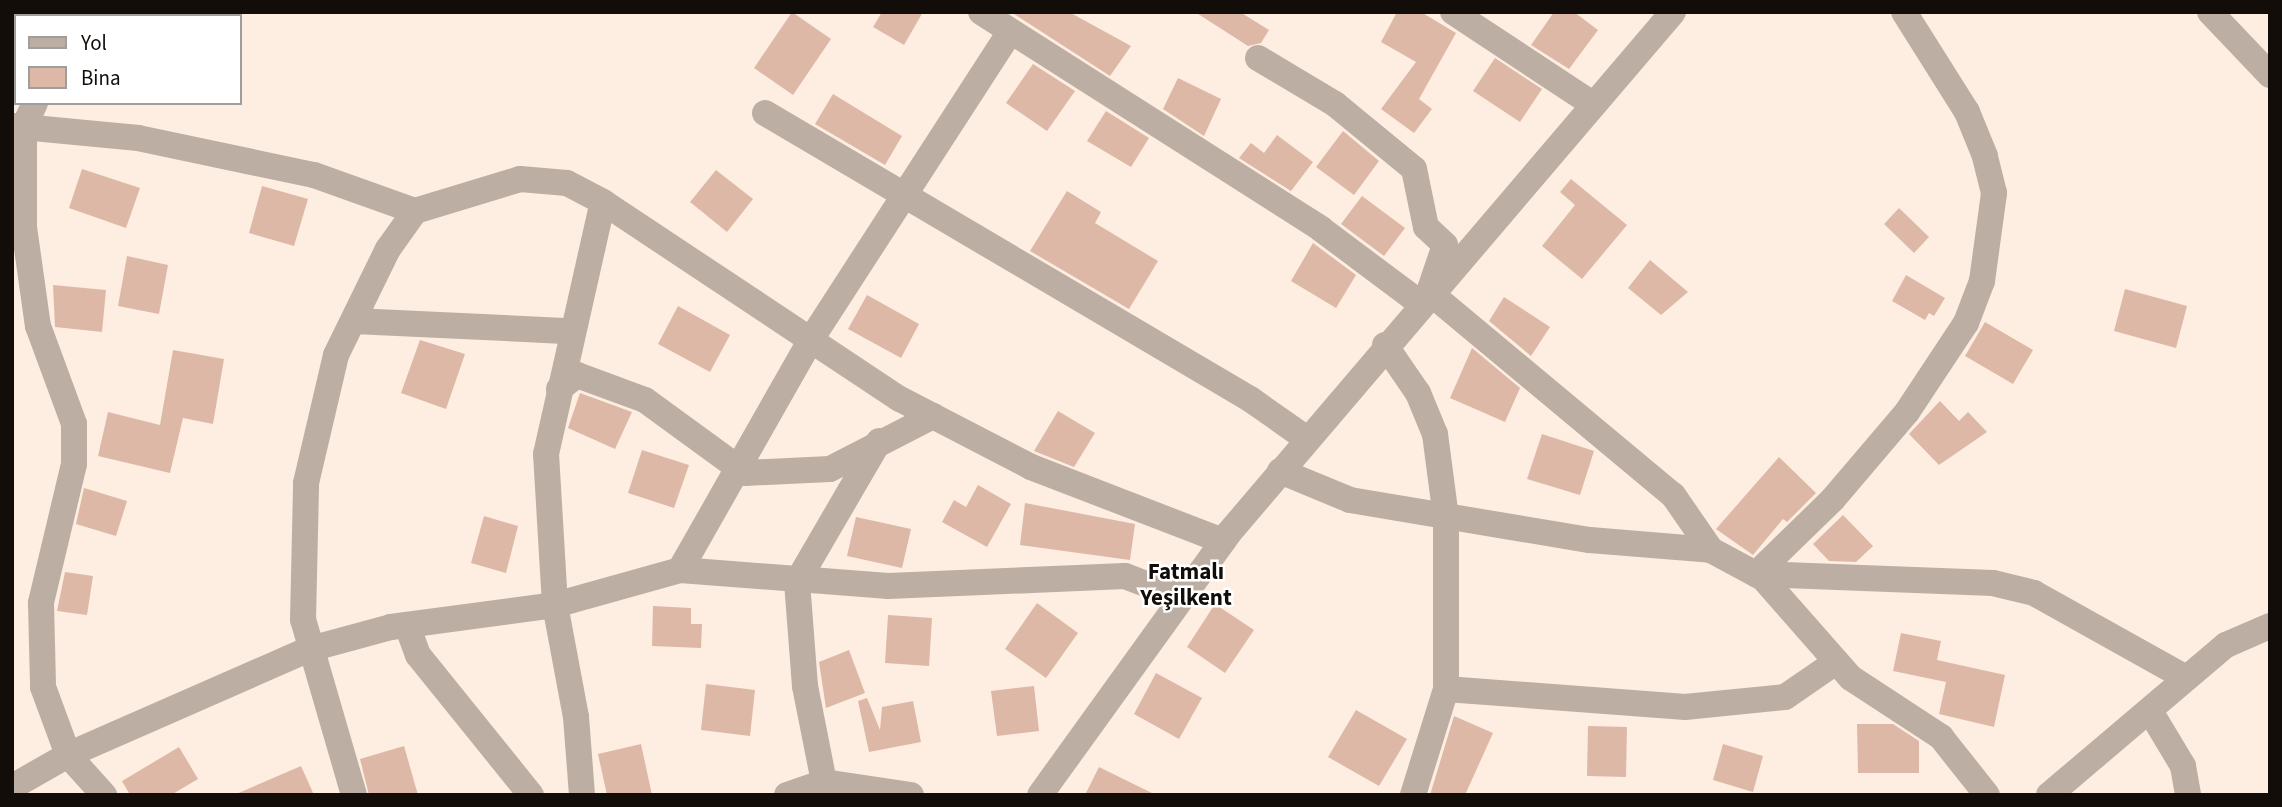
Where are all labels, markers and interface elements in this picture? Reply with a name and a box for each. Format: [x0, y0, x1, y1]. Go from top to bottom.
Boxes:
legend [14, 14, 242, 105]
text: Yol [81, 28, 107, 58]
text: Bina [81, 63, 121, 93]
district label: Fatmalı Yeşilkent [1140, 558, 1232, 612]

